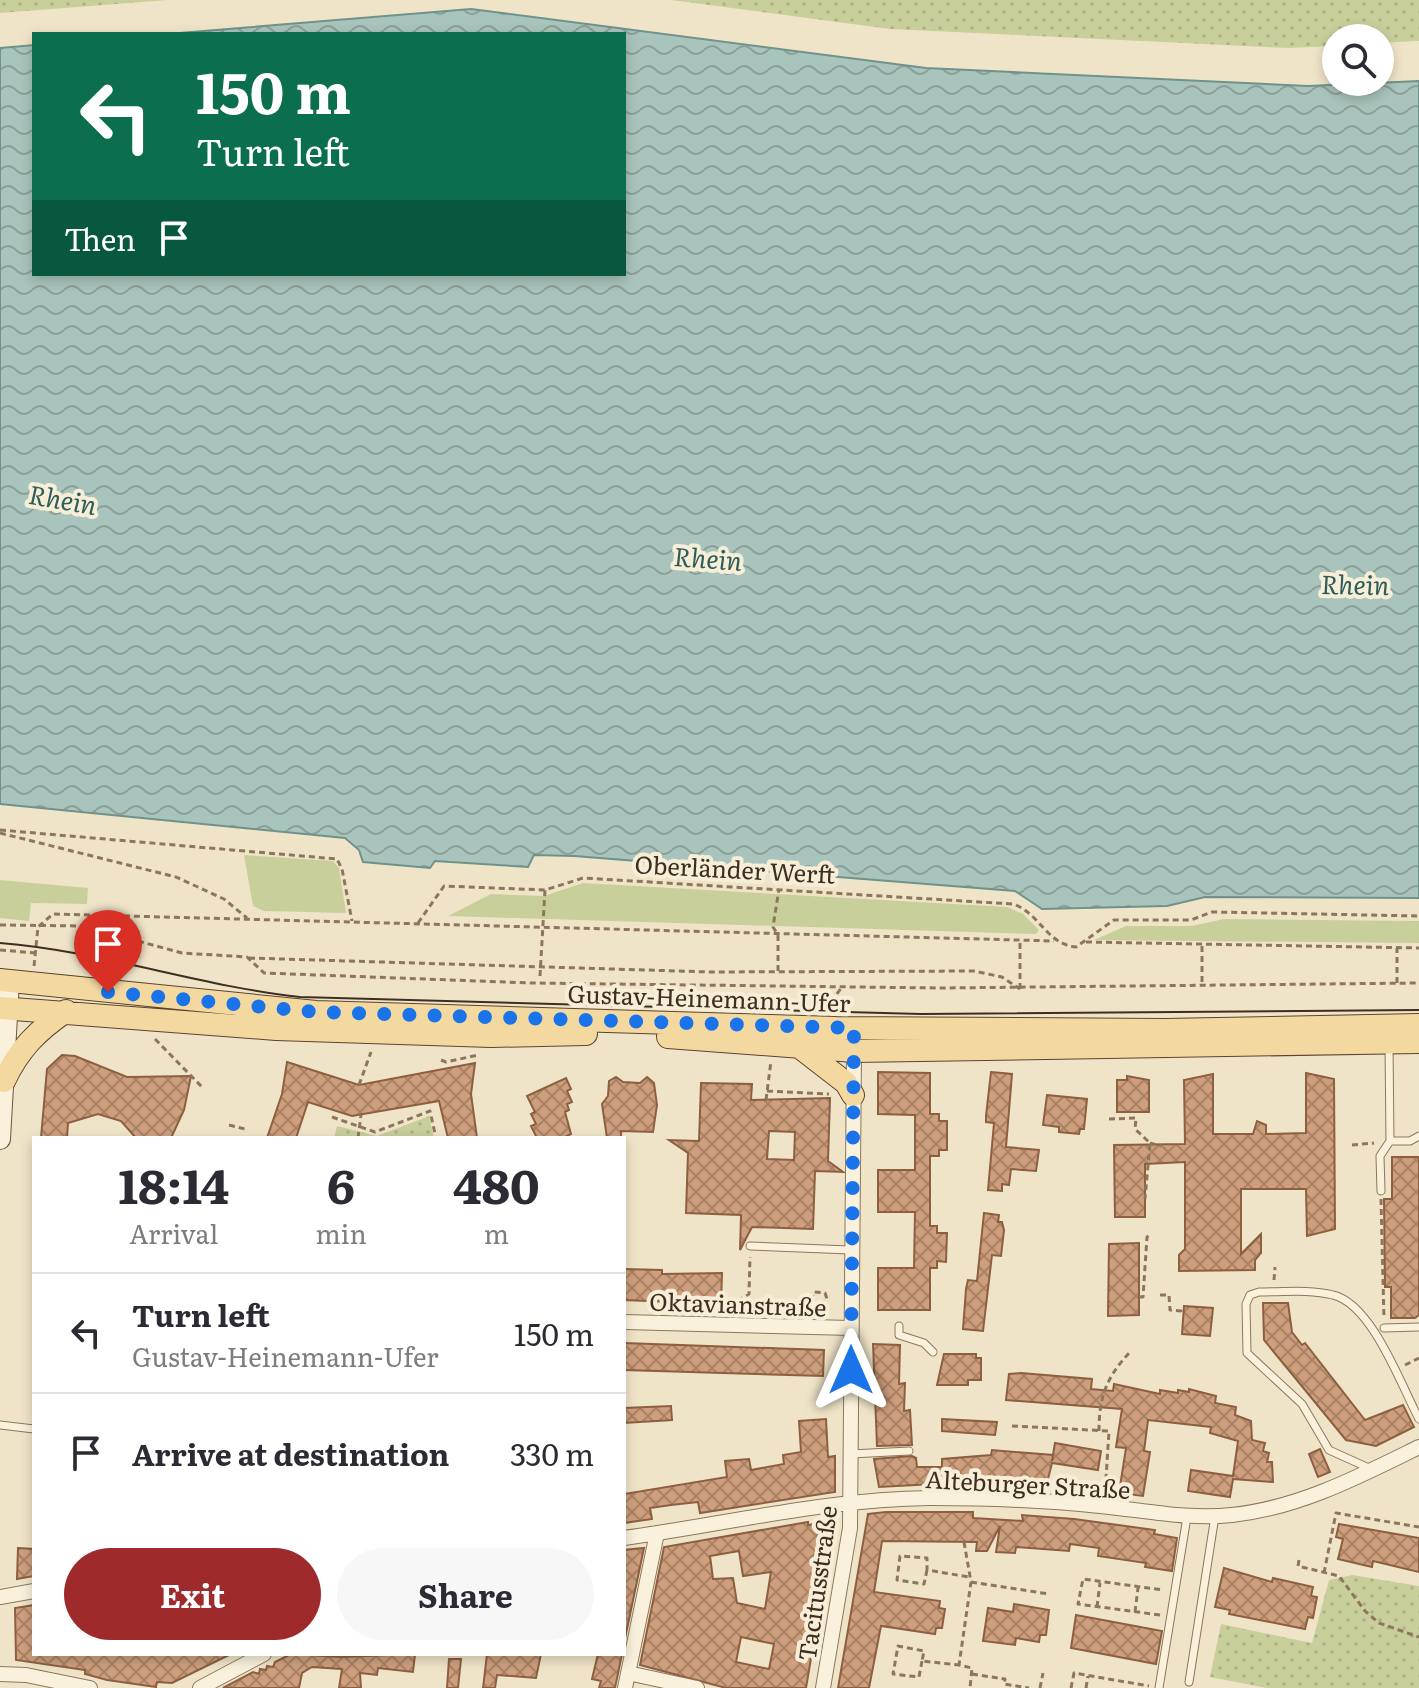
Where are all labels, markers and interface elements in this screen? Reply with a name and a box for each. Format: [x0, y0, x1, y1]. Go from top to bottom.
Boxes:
map controls [1322, 24, 1394, 96]
button: search [1322, 24, 1394, 96]
text: 150 m [196, 48, 351, 131]
icon: left [64, 64, 168, 168]
text: Turn left [196, 124, 350, 177]
text: Then [64, 216, 136, 260]
icon: arrive [152, 216, 196, 260]
water label: Rhein [26, 473, 101, 523]
water label: Rhein [673, 535, 744, 579]
water label: Rhein [1321, 563, 1390, 603]
street label: Oberländer Werft [634, 845, 836, 891]
pin [74, 910, 142, 992]
icon: arrive [86, 922, 130, 966]
street label: Gustav-Heinemann-Ufer [567, 975, 852, 1019]
text: 18:14 [118, 1148, 229, 1219]
text: 6 [327, 1148, 355, 1219]
text: 480 [453, 1148, 540, 1219]
text: Arrival [129, 1213, 218, 1252]
text: min [316, 1213, 367, 1252]
text: m [484, 1213, 509, 1252]
street label: Oktavianstraße [649, 1282, 827, 1324]
text: Turn left [132, 1292, 270, 1336]
icon: left [64, 1311, 108, 1355]
text: 150 m [514, 1311, 594, 1355]
position arrow [809, 1328, 893, 1412]
text: Gustav-Heinemann-Ufer [132, 1336, 439, 1375]
icon: arrive [64, 1431, 108, 1475]
text: Arrive at destination [132, 1431, 449, 1475]
text: 330 m [510, 1431, 594, 1475]
street label: Alteburger Straße [925, 1460, 1131, 1506]
street label: Tacitusstraße [788, 1503, 844, 1663]
button: Exit [64, 1548, 321, 1640]
button: Share [337, 1548, 594, 1640]

